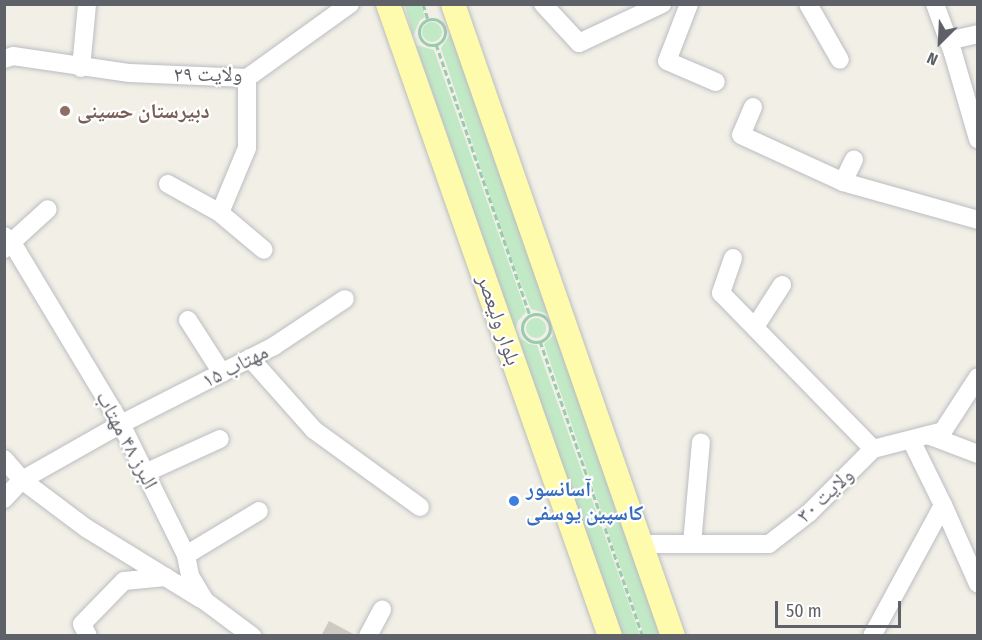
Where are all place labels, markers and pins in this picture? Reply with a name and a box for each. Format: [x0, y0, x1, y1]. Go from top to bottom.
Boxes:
place label: دبیرستان حسینی [77, 98, 210, 124]
marker: دبیرستان حسینی [58, 104, 72, 118]
place label: آسانسور کاسپین یوسفی [526, 476, 643, 526]
marker: آسانسور کاسپین یوسفی [507, 494, 521, 508]

